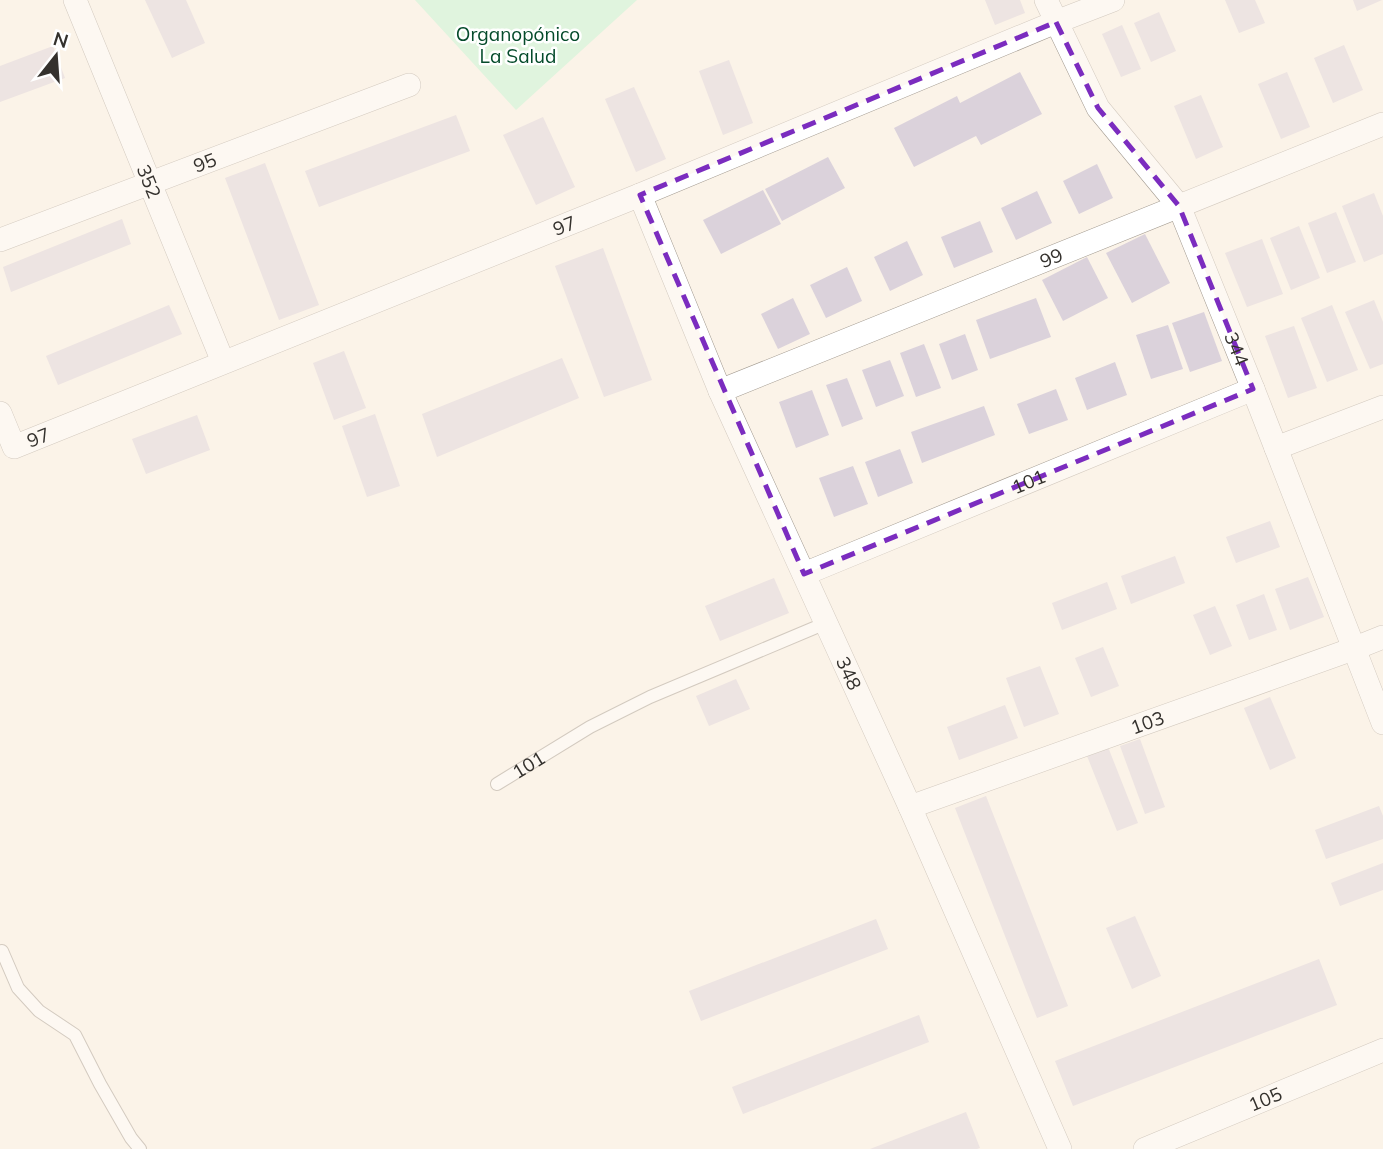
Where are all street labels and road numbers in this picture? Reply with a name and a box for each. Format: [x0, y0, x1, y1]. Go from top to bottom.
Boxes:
street label: 95 [190, 147, 220, 178]
street label: 352 [132, 161, 167, 202]
street label: 97 [549, 210, 579, 241]
street label: 99 [1036, 242, 1066, 273]
street label: 344 [1219, 328, 1254, 369]
street label: 97 [23, 422, 53, 453]
street label: 101 [1008, 464, 1049, 499]
street label: 348 [831, 653, 867, 694]
street label: 103 [1127, 705, 1168, 739]
street label: 101 [508, 745, 549, 784]
street label: 105 [1245, 1081, 1285, 1117]

